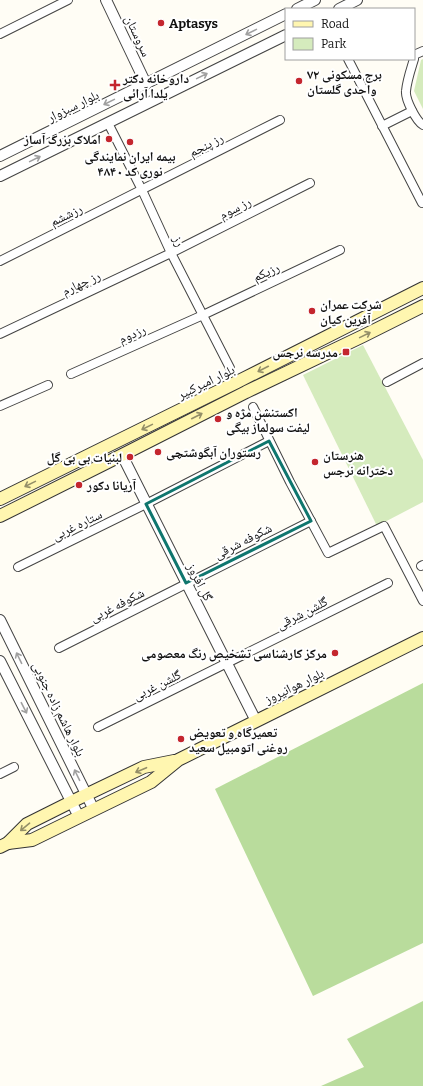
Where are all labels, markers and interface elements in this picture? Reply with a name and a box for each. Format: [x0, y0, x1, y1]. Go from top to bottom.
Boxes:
legend [285, 8, 415, 60]
street label: سروستان [121, 13, 154, 60]
place label: Aptasys [169, 16, 218, 31]
text: Road [321, 17, 349, 31]
marker: Aptasys [156, 18, 166, 28]
one-way arrow [245, 29, 257, 36]
text: Park [321, 37, 347, 51]
place label: برج مسکونی ۷۲ واحدی گلستان [307, 67, 382, 97]
place label: داروخانه دکتر یلدا آرائی [122, 71, 189, 102]
one-way arrow [196, 72, 208, 80]
marker: برج مسکونی ۷۲ واحدی گلستان [294, 76, 304, 86]
marker: داروخانه دکتر یلدا آرائی [110, 80, 120, 90]
street label: بلوار سبزوار [44, 87, 102, 126]
one-way arrow [104, 99, 116, 106]
street label: رز پنجم [186, 130, 226, 161]
place label: املاک بزرگ آساز [23, 132, 101, 147]
marker: املاک بزرگ آساز [104, 134, 114, 144]
marker: بیمه ایران نمایندگی نوری کد ۴۸۴۰ [125, 137, 135, 147]
place label: بیمه ایران نمایندگی نوری کد ۴۸۴۰ [84, 149, 176, 179]
one-way arrow [29, 155, 41, 162]
street label: رز سوم [217, 194, 254, 223]
street label: رزششم [47, 201, 85, 230]
street label: رز [169, 232, 188, 249]
street label: رزیکم [250, 259, 282, 285]
street label: رز چهارم [59, 268, 103, 299]
place label: شرکت عمران آفرین کیان [320, 297, 382, 328]
marker: شرکت عمران آفرین کیان [307, 306, 317, 316]
street label: رزدوم [116, 321, 148, 347]
one-way arrow [358, 331, 370, 338]
place label: مدرسه نرجس [272, 345, 338, 361]
marker: مدرسه نرجس [341, 347, 351, 357]
street label: بلوار امیرکبیر [174, 362, 237, 404]
one-way arrow [257, 366, 269, 373]
place label: اکستنشن مژه و لیفت سولماز بیگی [226, 405, 310, 436]
one-way arrow [191, 412, 203, 420]
marker: اکستنشن مژه و لیفت سولماز بیگی [213, 414, 223, 424]
one-way arrow [141, 424, 153, 431]
place label: رستوران آبگوشتچی [166, 445, 261, 461]
marker: رستوران آبگوشتچی [153, 447, 163, 457]
place label: هنرستان دخترانه نرجس [323, 448, 394, 479]
place label: لبنیات بی بی گل [47, 450, 122, 466]
marker: لبنیات بی بی گل [125, 452, 135, 462]
marker: هنرستان دخترانه نرجس [310, 457, 320, 467]
place label: آریانا دکور [86, 478, 136, 493]
marker: آریانا دکور [74, 480, 84, 490]
one-way arrow [24, 481, 36, 488]
street label: ستاره غربی [50, 506, 105, 544]
street label: شکوفه شرقی [212, 520, 275, 563]
street label: گل افروز [183, 560, 216, 604]
street label: شکوفه غربی [87, 585, 147, 626]
street label: گلشن شرقی [274, 593, 331, 633]
place label: مرکز کارشناسی تشخیص رنگ معصومی [141, 646, 327, 662]
marker: مرکز کارشناسی تشخیص رنگ معصومی [330, 648, 340, 658]
one-way arrow [15, 652, 22, 664]
street label: بلوار هاشم زاده جنوبی [29, 659, 88, 759]
street label: بلوار هوانیروز [261, 665, 326, 708]
street label: گلشن غربی [130, 667, 185, 704]
one-way arrow [21, 702, 28, 714]
place label: تعمیرگاه و تعویض روغنی اتومبیل سعید [189, 725, 288, 756]
marker: تعمیرگاه و تعویض روغنی اتومبیل سعید [176, 734, 186, 744]
one-way arrow [135, 766, 147, 774]
one-way arrow [73, 769, 80, 781]
one-way arrow [19, 823, 30, 832]

